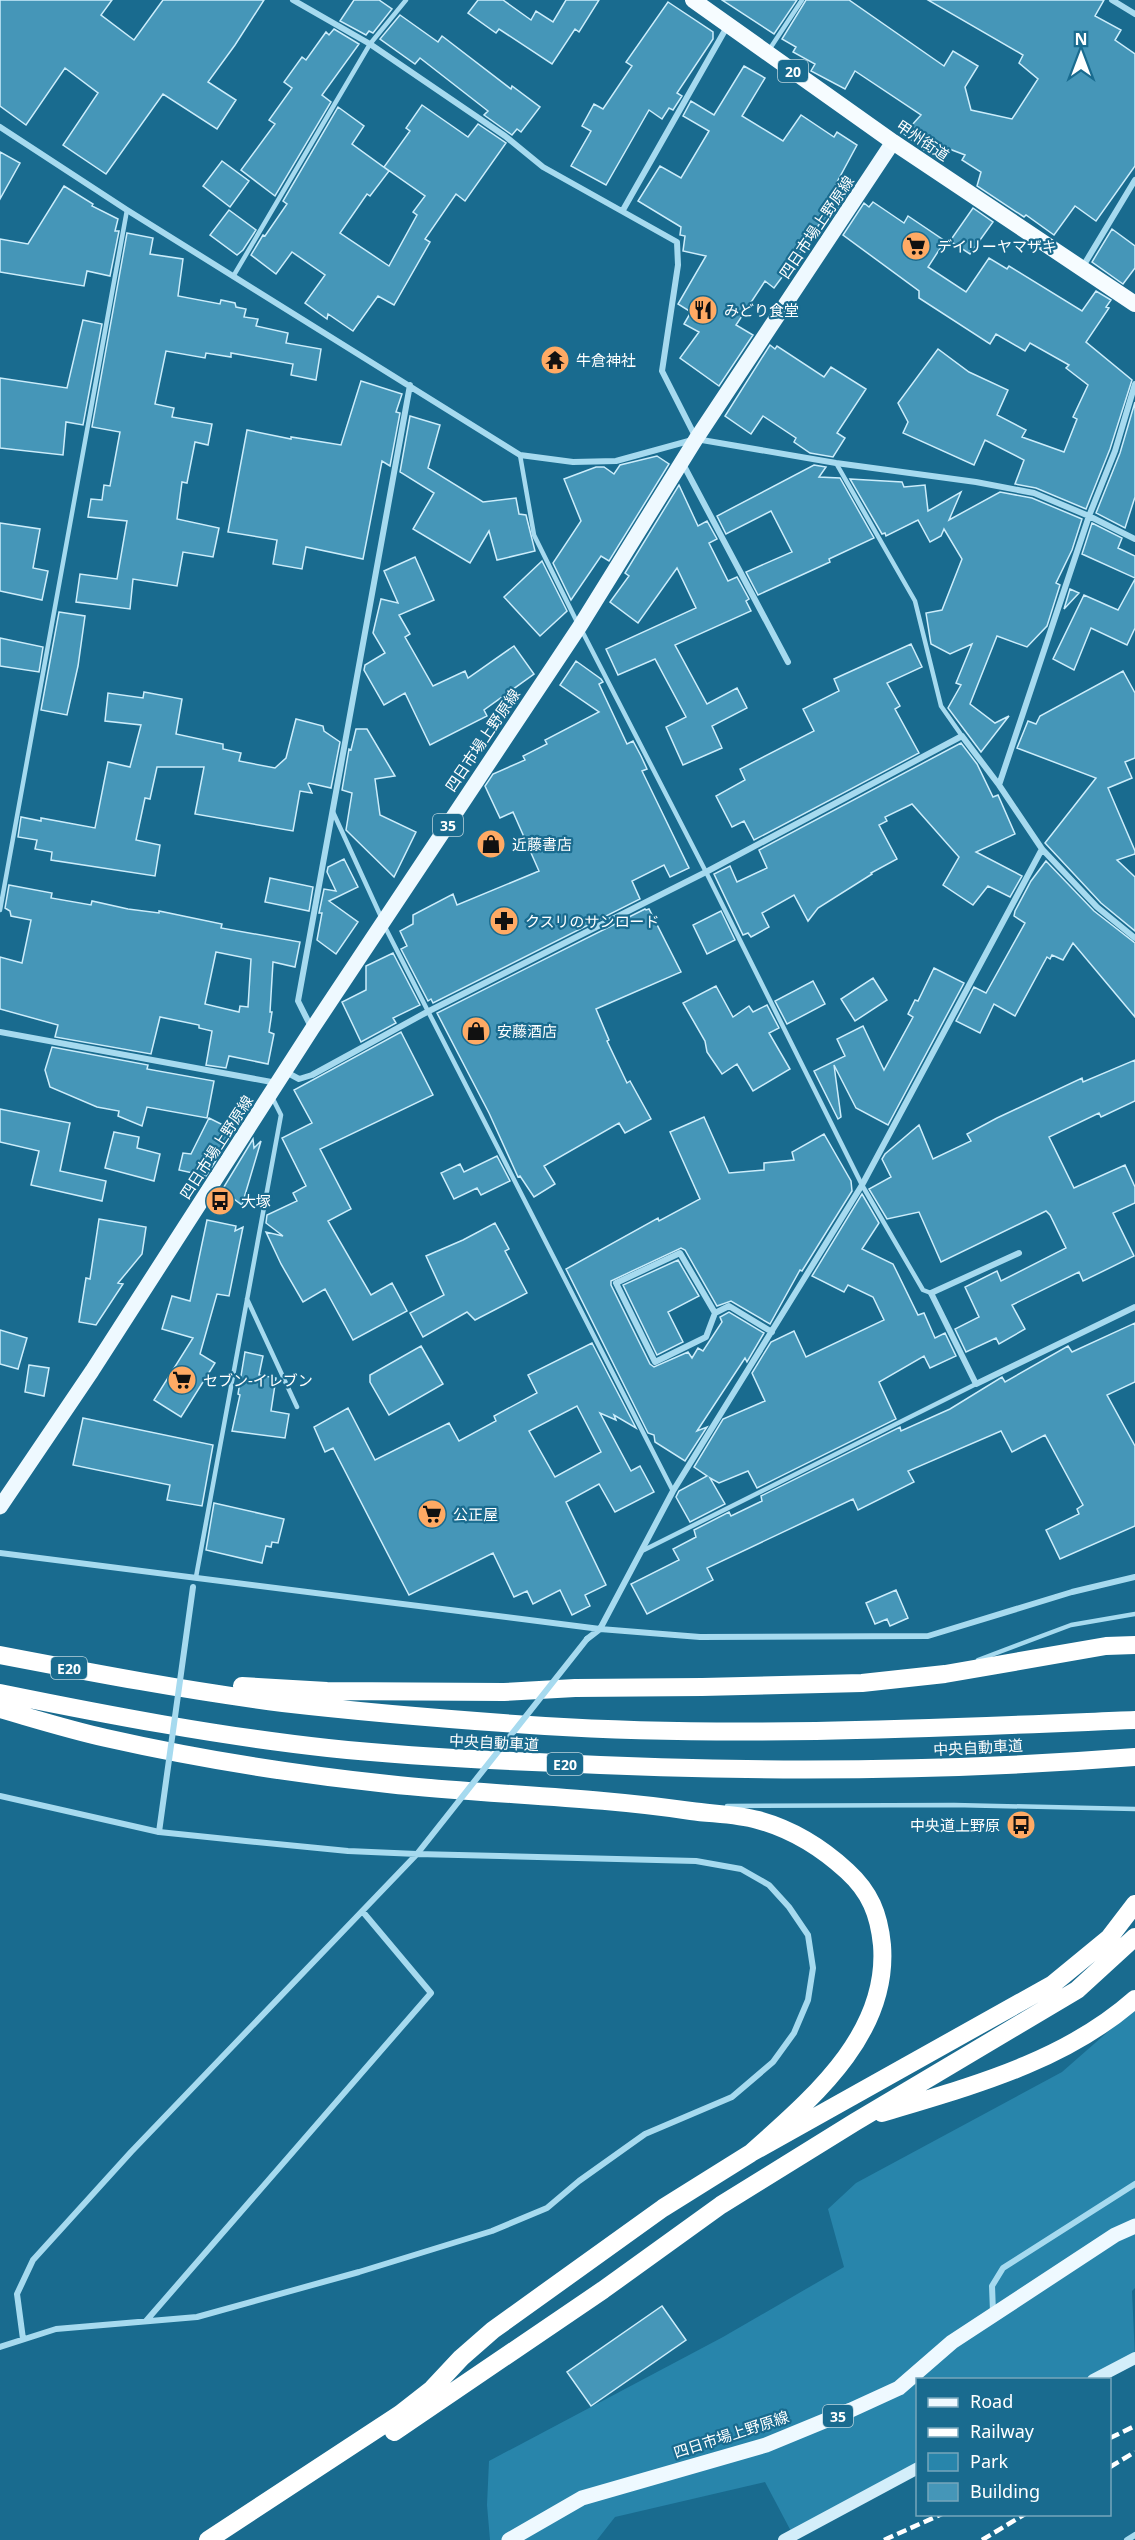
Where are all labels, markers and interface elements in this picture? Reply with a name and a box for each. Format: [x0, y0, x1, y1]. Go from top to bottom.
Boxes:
north arrow [1051, 24, 1111, 84]
text: N [1074, 28, 1088, 50]
road number: 20 [778, 60, 808, 82]
street label: 甲州街道 [893, 115, 953, 165]
street label: 四日市場上野原線 [774, 172, 858, 282]
supermarket icon: デイリーヤマザキ [900, 230, 932, 262]
place label: デイリーヤマザキ [937, 236, 1057, 256]
restaurant icon: みどり食堂 [687, 294, 719, 326]
place label: みどり食堂 [724, 300, 799, 320]
temple icon: 牛倉神社 [539, 344, 571, 376]
place label: 牛倉神社 [576, 350, 636, 370]
street label: 四日市場上野原線 [440, 685, 524, 795]
road number: 35 [433, 814, 463, 836]
shop icon: 近藤書店 [475, 828, 507, 860]
place label: 近藤書店 [512, 834, 572, 854]
pharmacy icon: クスリのサンロード [488, 905, 520, 937]
place label: クスリのサンロード [525, 911, 660, 931]
shop icon: 安藤酒店 [460, 1015, 492, 1047]
place label: 安藤酒店 [497, 1021, 557, 1041]
street label: 四日市場上野原線 [175, 1091, 257, 1203]
bus stop icon: 大塚 [204, 1185, 236, 1217]
place label: 大塚 [241, 1191, 271, 1211]
supermarket icon: セブン-イレブン [166, 1364, 198, 1396]
place label: セブン-イレブン [203, 1370, 313, 1390]
supermarket icon: 公正屋 [416, 1498, 448, 1530]
place label: 公正屋 [453, 1504, 498, 1524]
road number: E20 [51, 1657, 87, 1679]
street label: 中央自動車道 [449, 1730, 539, 1754]
street label: 中央自動車道 [933, 1735, 1023, 1759]
road number: E20 [547, 1753, 583, 1775]
bus stop icon: 中央道上野原 [1005, 1809, 1037, 1841]
place label: 中央道上野原 [910, 1815, 1000, 1835]
legend [916, 2378, 1111, 2516]
text: Road [970, 2389, 1013, 2413]
road number: 35 [823, 2405, 853, 2427]
street label: 四日市場上野原線 [671, 2406, 791, 2462]
text: Railway [970, 2419, 1035, 2443]
text: Park [970, 2449, 1008, 2473]
text: Building [970, 2479, 1040, 2503]

